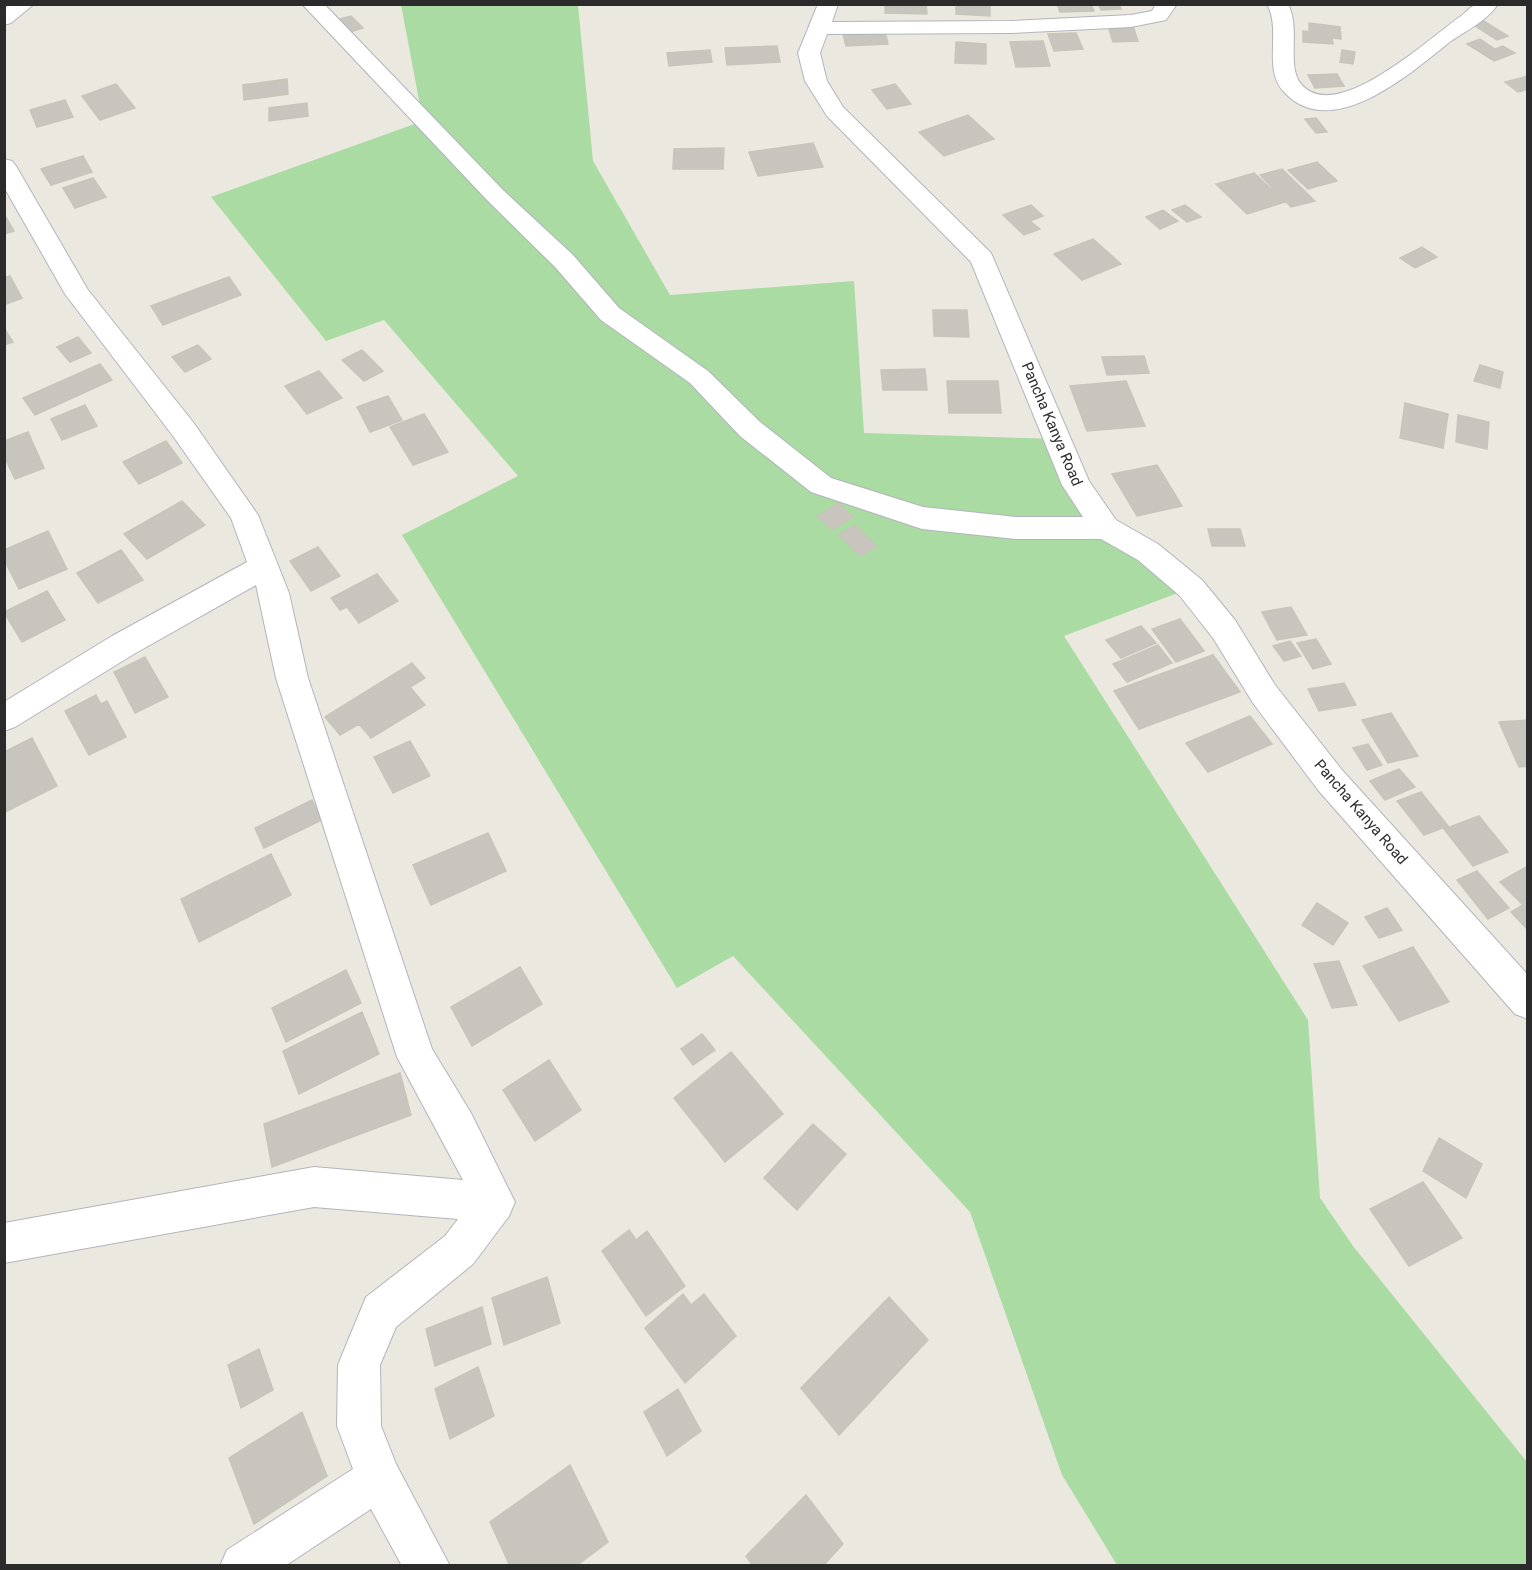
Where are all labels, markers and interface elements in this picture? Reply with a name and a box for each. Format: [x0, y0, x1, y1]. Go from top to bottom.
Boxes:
street label: Pancha Kanya Road [1018, 359, 1086, 489]
street label: Pancha Kanya Road [1311, 756, 1411, 868]

